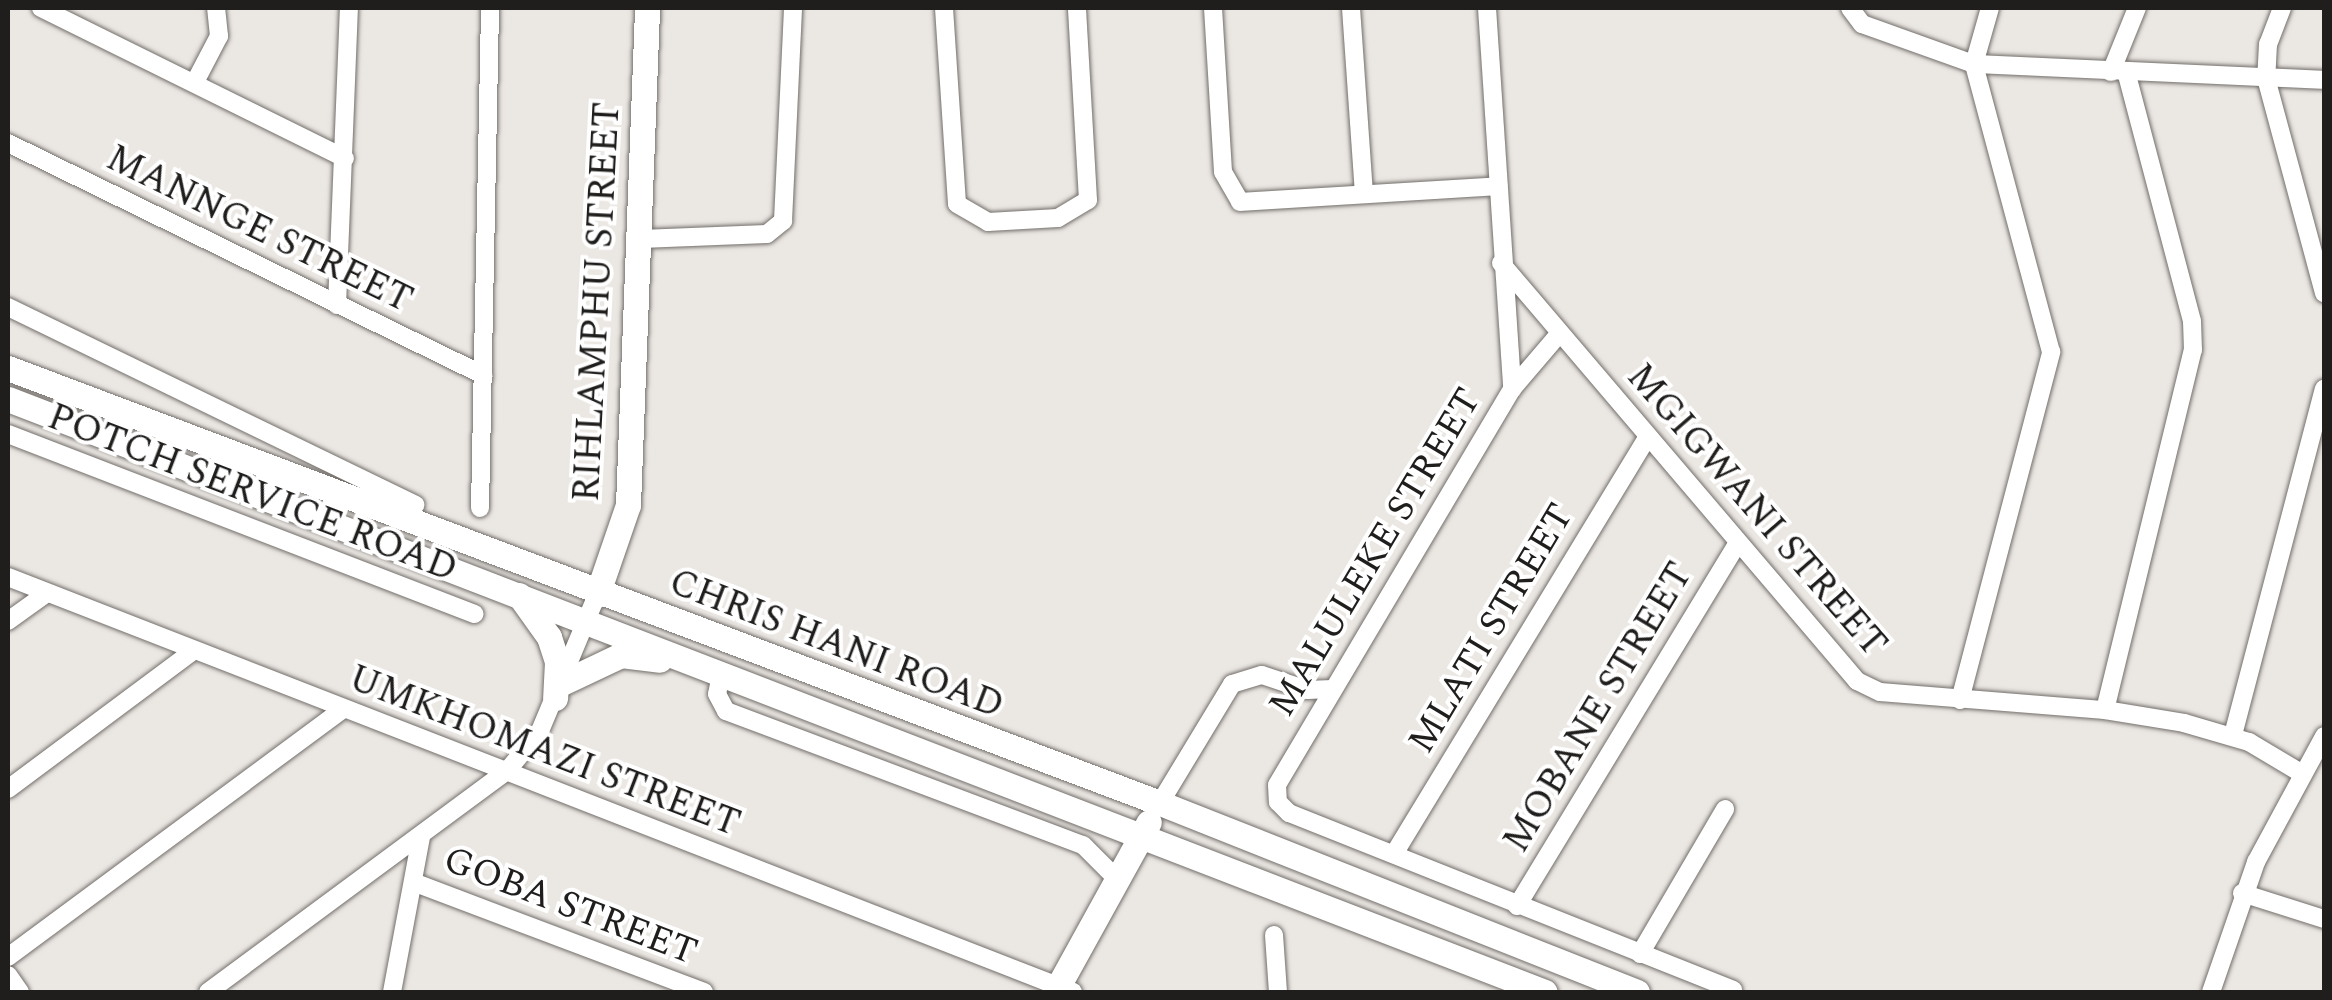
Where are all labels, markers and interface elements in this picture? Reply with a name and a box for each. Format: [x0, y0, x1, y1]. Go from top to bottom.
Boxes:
street label: RIHLAMPHU STREET [565, 101, 631, 503]
street label: MANNGE STREET [99, 136, 419, 324]
street label: MGIGWANI STREET [1616, 355, 1896, 667]
street label: MALULEKE STREET [1260, 381, 1492, 725]
street label: POTCH SERVICE ROAD [41, 395, 463, 593]
street label: MLATI STREET [1400, 496, 1584, 762]
street label: MOBANE STREET [1494, 555, 1704, 861]
street label: CHRIS HANI ROAD [663, 560, 1009, 730]
street label: UMKHOMAZI STREET [342, 656, 746, 848]
street label: GOBA STREET [437, 838, 703, 976]

